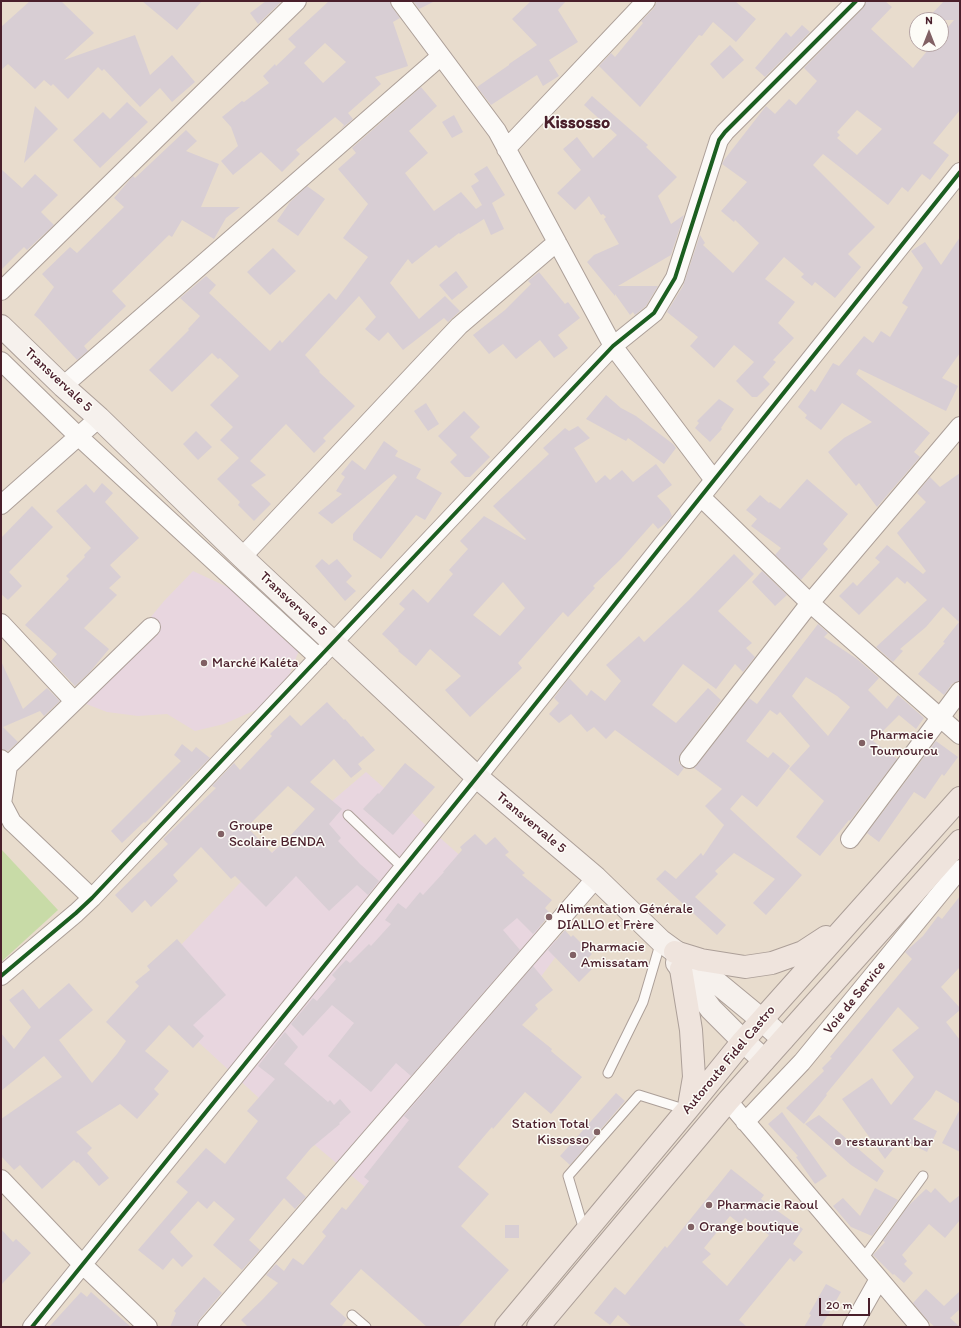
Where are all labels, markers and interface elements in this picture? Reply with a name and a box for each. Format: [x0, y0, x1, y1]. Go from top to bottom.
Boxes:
north arrow [909, 12, 949, 52]
text: N [925, 14, 933, 27]
district label: Kissosso [544, 112, 610, 134]
street label: Transvervale 5 [21, 344, 95, 416]
street label: Transvervale 5 [256, 568, 330, 640]
place label: Marché Kaléta [212, 655, 299, 671]
marker: Marché Kaléta [199, 658, 209, 668]
place label: Pharmacie Toumourou [870, 727, 938, 760]
marker: Pharmacie Toumourou [857, 738, 867, 748]
street label: Transvervale 5 [492, 789, 570, 857]
place label: Groupe Scolaire BENDA [229, 818, 325, 850]
marker: Groupe Scolaire BENDA [216, 829, 226, 839]
place label: Alimentation Générale DIALLO et Frère [557, 901, 693, 934]
marker: Alimentation Générale DIALLO et Frère [544, 912, 554, 922]
place label: Pharmacie Amissatam [581, 939, 649, 972]
marker: Pharmacie Amissatam [568, 950, 578, 960]
street label: Voie de Service [820, 958, 890, 1038]
street label: Autoroute Fidel Castro [679, 1002, 779, 1118]
place label: Station Total Kissosso [512, 1116, 589, 1148]
marker: Station Total Kissosso [592, 1127, 602, 1137]
place label: restaurant bar [846, 1134, 933, 1150]
marker: restaurant bar [833, 1137, 843, 1147]
place label: Pharmacie Raoul [717, 1197, 818, 1213]
marker: Pharmacie Raoul [704, 1200, 714, 1210]
place label: Orange boutique [699, 1219, 799, 1235]
marker: Orange boutique [686, 1222, 696, 1232]
scale bar [821, 1290, 872, 1316]
text: 20 m [826, 1298, 853, 1312]

